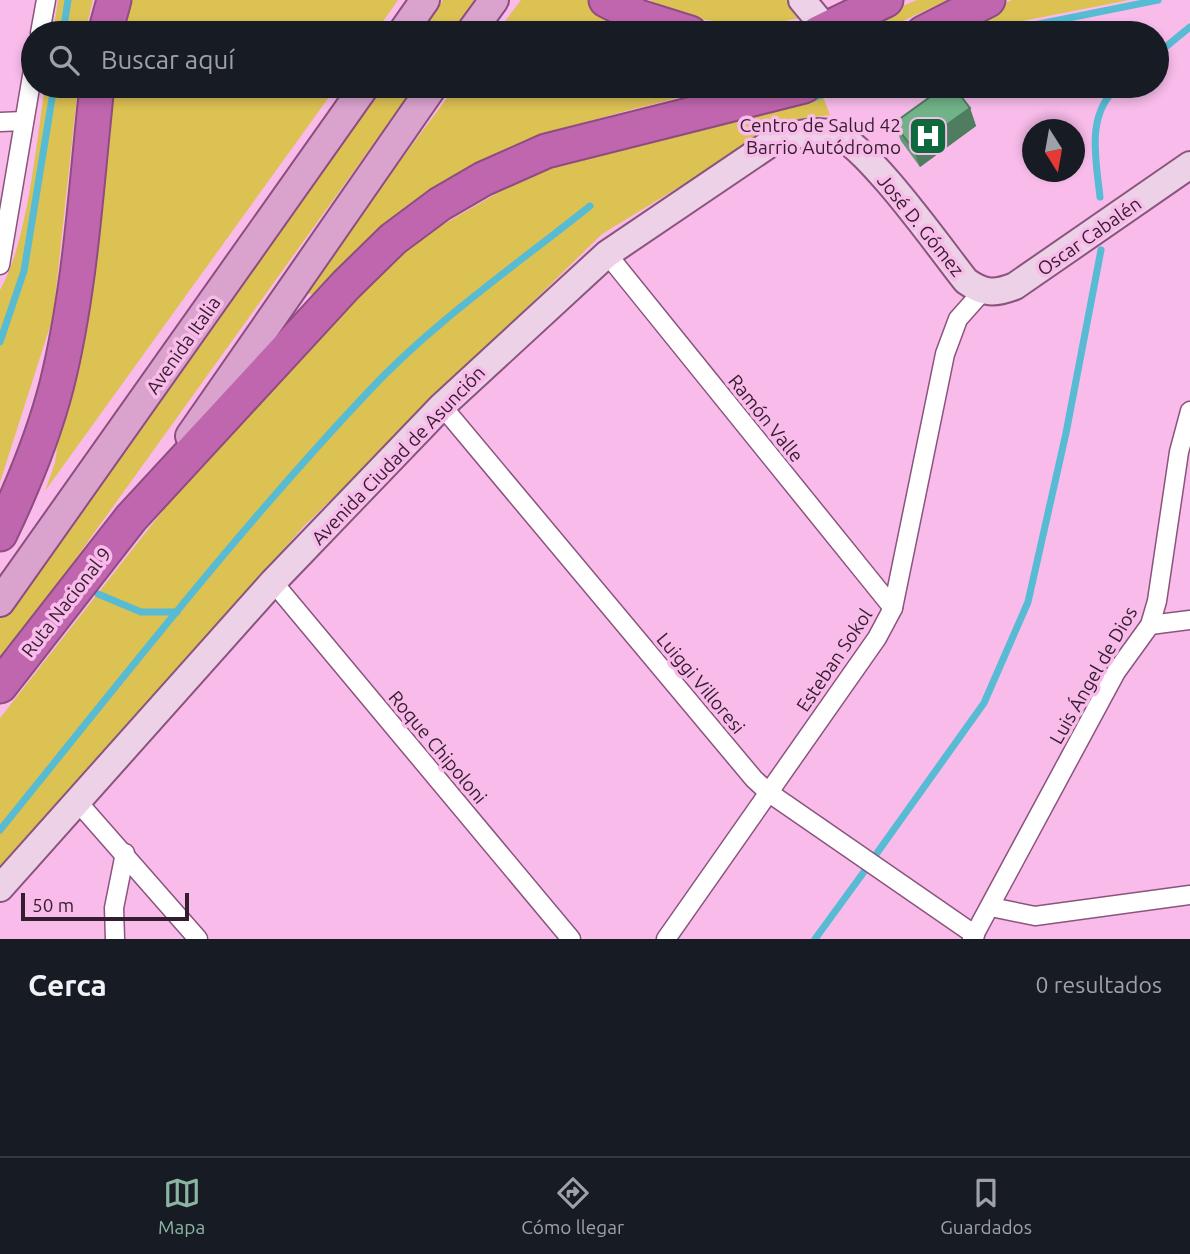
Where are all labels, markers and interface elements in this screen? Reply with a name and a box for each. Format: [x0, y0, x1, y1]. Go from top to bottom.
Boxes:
search box [21, 21, 1169, 98]
icon: search [45, 41, 83, 79]
text: Buscar aquí [101, 45, 235, 74]
place label: Centro de Salud 42 Barrio Autódromo [739, 114, 901, 158]
hospital icon: Centro de Salud 42 Barrio Autódromo [907, 115, 949, 157]
north arrow [1022, 119, 1085, 182]
street label: José D. Gómez [873, 170, 969, 281]
street label: Oscar Cabalén [1033, 192, 1145, 280]
street label: Avenida Italia [141, 292, 225, 398]
street label: Avenida Ciudad de Asunción [307, 361, 489, 549]
street label: Ramón Valle [724, 370, 808, 466]
street label: Ruta Nacional 9 [16, 543, 116, 661]
street label: Luis Ángel de Dios [1045, 602, 1141, 748]
street label: Esteban Sokol [792, 604, 876, 716]
street label: Luiggi Villoresi [652, 628, 750, 738]
street label: Roque Chipoloni [384, 686, 492, 808]
scale bar [21, 890, 189, 922]
text: 50 m [32, 894, 74, 916]
text: Cerca [28, 968, 107, 1002]
text: 0 resultados [1036, 972, 1162, 997]
tab: Mapa [158, 1174, 205, 1238]
tab: Cómo llegar [521, 1174, 624, 1238]
tab: Guardados [940, 1174, 1032, 1238]

